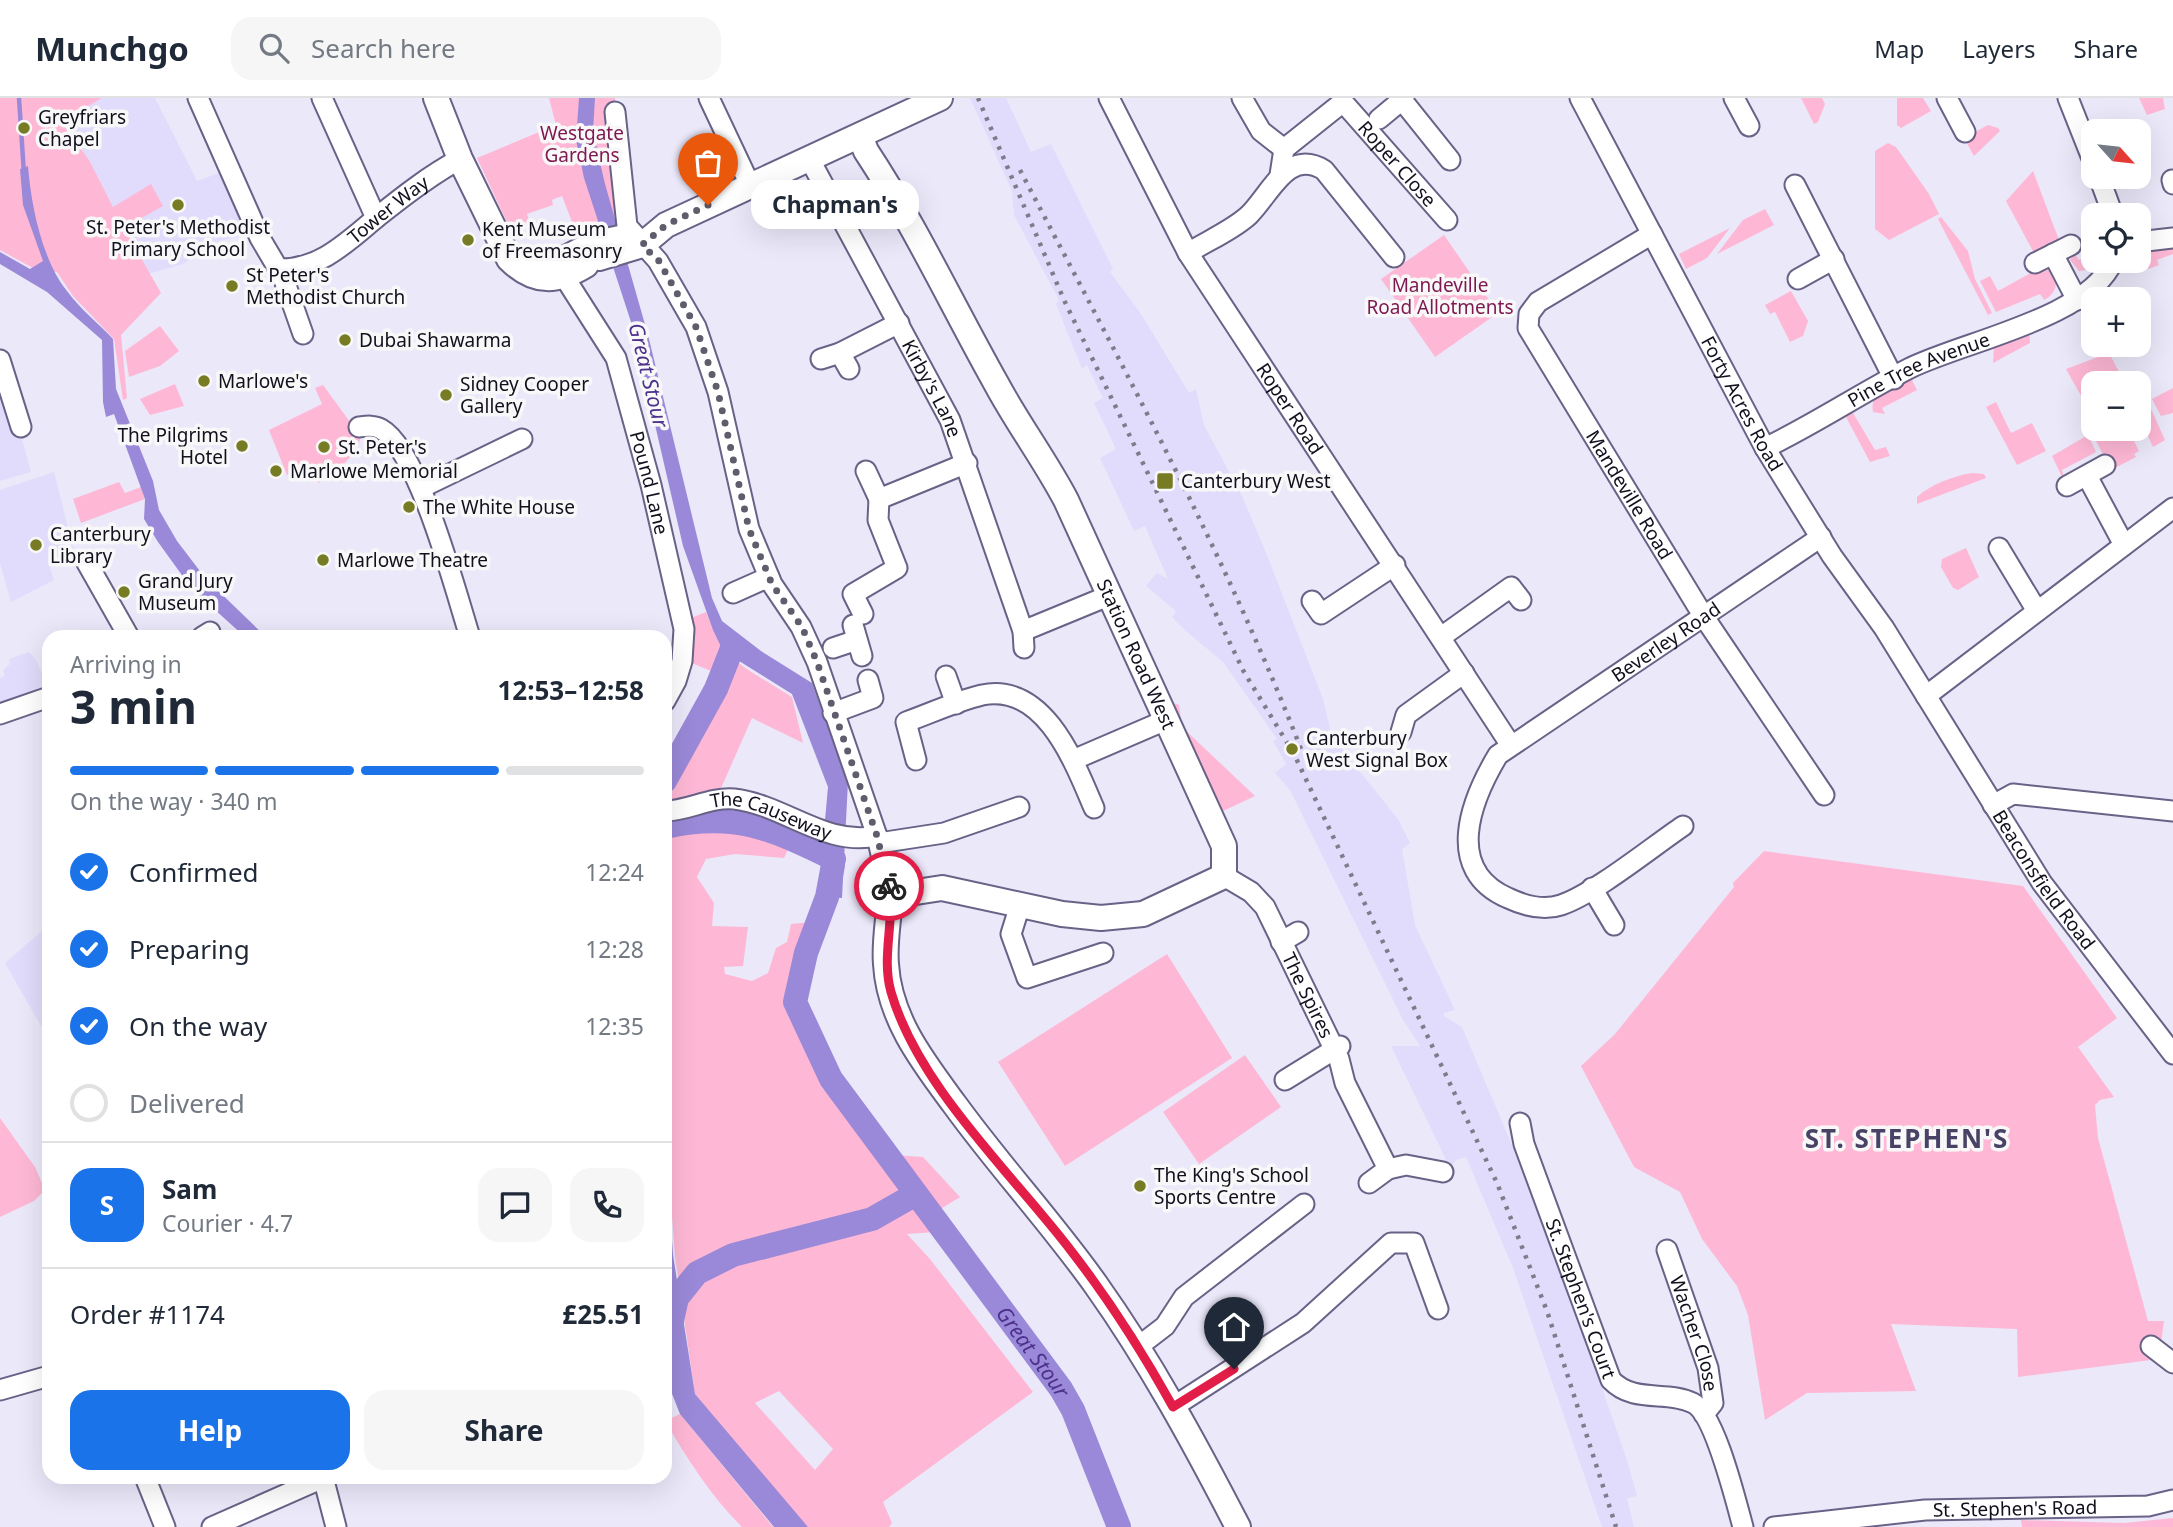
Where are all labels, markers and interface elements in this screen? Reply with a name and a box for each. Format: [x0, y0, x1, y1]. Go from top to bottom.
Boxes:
search box [231, 17, 721, 80]
text: Munchgo [35, 26, 189, 71]
icon: search [255, 29, 293, 67]
text: Search here [311, 30, 456, 66]
text: Map [1874, 32, 1924, 65]
text: Layers [1962, 32, 2036, 65]
text: Share [2074, 32, 2138, 65]
place label: Greyfriars Chapel [38, 104, 126, 152]
street label: Roper Close [1352, 115, 1442, 212]
north arrow [2081, 119, 2151, 189]
map controls [2081, 119, 2151, 441]
marker: Greyfriars Chapel [16, 120, 32, 136]
park label: Westgate Gardens [540, 120, 624, 168]
pin [678, 133, 738, 205]
icon: bag [689, 144, 727, 182]
street label: Tower Way [342, 169, 434, 250]
callout: Chapman's [750, 180, 918, 230]
text: Chapman's [772, 188, 898, 220]
marker: St. Peter's Methodist Primary School [170, 197, 186, 213]
button: locate [2081, 203, 2151, 273]
place label: St. Peter's Methodist Primary School [86, 214, 270, 262]
place label: Kent Museum of Freemasonry [482, 216, 622, 264]
marker: Kent Museum of Freemasonry [460, 232, 476, 248]
place label: St Peter's Methodist Church [246, 262, 405, 310]
park label: Mandeville Road Allotments [1366, 272, 1514, 320]
marker: St Peter's Methodist Church [224, 278, 240, 294]
button: + [2081, 287, 2151, 357]
water label: Great Stour [622, 320, 676, 432]
street label: Pine Tree Avenue [1843, 326, 1993, 413]
place label: Dubai Shawarma [359, 327, 512, 353]
marker: Dubai Shawarma [337, 332, 353, 348]
street label: Forty Acres Road [1695, 332, 1789, 476]
street label: Kirby's Lane [896, 335, 968, 441]
street label: Roper Road [1251, 358, 1329, 459]
place label: Marlowe's [218, 368, 308, 394]
place label: Sidney Cooper Gallery [460, 371, 589, 419]
button: − [2081, 371, 2151, 441]
marker: Marlowe's [196, 373, 212, 389]
marker: Sidney Cooper Gallery [438, 387, 454, 403]
place label: The Pilgrims Hotel [117, 422, 228, 470]
street label: Mandeville Road [1580, 425, 1679, 564]
street label: Pound Lane [624, 428, 675, 537]
place label: St. Peter's [338, 434, 427, 460]
marker: The Pilgrims Hotel [234, 438, 250, 454]
marker: St. Peter's [316, 439, 332, 455]
place label: Marlowe Memorial [290, 458, 458, 484]
marker: Marlowe Memorial [268, 463, 284, 479]
place label: Canterbury West [1181, 468, 1331, 494]
marker: Canterbury West [1155, 471, 1175, 491]
place label: The White House [423, 494, 575, 520]
marker: The White House [401, 499, 417, 515]
place label: Canterbury Library [50, 521, 151, 569]
marker: Canterbury Library [28, 537, 44, 553]
place label: Marlowe Theatre [337, 547, 488, 573]
marker: Marlowe Theatre [315, 552, 331, 568]
place label: Grand Jury Museum [138, 568, 233, 616]
street label: Station Road West [1091, 575, 1182, 734]
marker: Grand Jury Museum [116, 584, 132, 600]
street label: Beverley Road [1606, 596, 1725, 688]
text: Arriving in [70, 648, 182, 680]
text: 12:53–12:58 [497, 672, 644, 708]
text: 3 min [70, 675, 197, 737]
place label: Canterbury West Signal Box [1306, 725, 1448, 773]
marker: Canterbury West Signal Box [1284, 741, 1300, 757]
text: On the way · 340 m [70, 785, 277, 817]
street label: The Causeway [708, 786, 835, 846]
street label: Beaconsfield Road [1987, 805, 2101, 955]
courier [854, 851, 924, 921]
icon: check [70, 853, 108, 891]
text: Confirmed [129, 854, 259, 890]
text: 12:24 [585, 856, 644, 888]
icon: bike [870, 867, 908, 905]
icon: check [70, 930, 108, 968]
text: Preparing [129, 931, 250, 967]
text: 12:28 [585, 933, 644, 965]
street label: The Spires [1276, 948, 1340, 1042]
icon: check [70, 1007, 108, 1045]
text: On the way [129, 1008, 267, 1044]
text: 12:35 [585, 1010, 644, 1042]
text: Delivered [129, 1085, 245, 1121]
district label: ST. STEPHEN'S [1805, 1120, 2009, 1156]
place label: The King's School Sports Centre [1154, 1162, 1309, 1210]
button: chat [478, 1168, 552, 1242]
button: phone [570, 1168, 644, 1242]
text: Sam [162, 1171, 217, 1207]
marker: The King's School Sports Centre [1132, 1178, 1148, 1194]
text: S [100, 1187, 114, 1223]
text: Courier · 4.7 [162, 1207, 293, 1239]
street label: St. Stephen's Court [1540, 1215, 1622, 1382]
street label: Wacher Close [1664, 1272, 1724, 1393]
text: Order #1174 [70, 1296, 225, 1332]
text: £25.51 [562, 1296, 644, 1332]
pin [1204, 1297, 1264, 1369]
water label: Great Stour [990, 1300, 1077, 1403]
icon: home [1215, 1308, 1253, 1346]
button: Help [70, 1390, 350, 1470]
button: Share [364, 1390, 644, 1470]
street label: St. Stephen's Road [1933, 1494, 2098, 1523]

